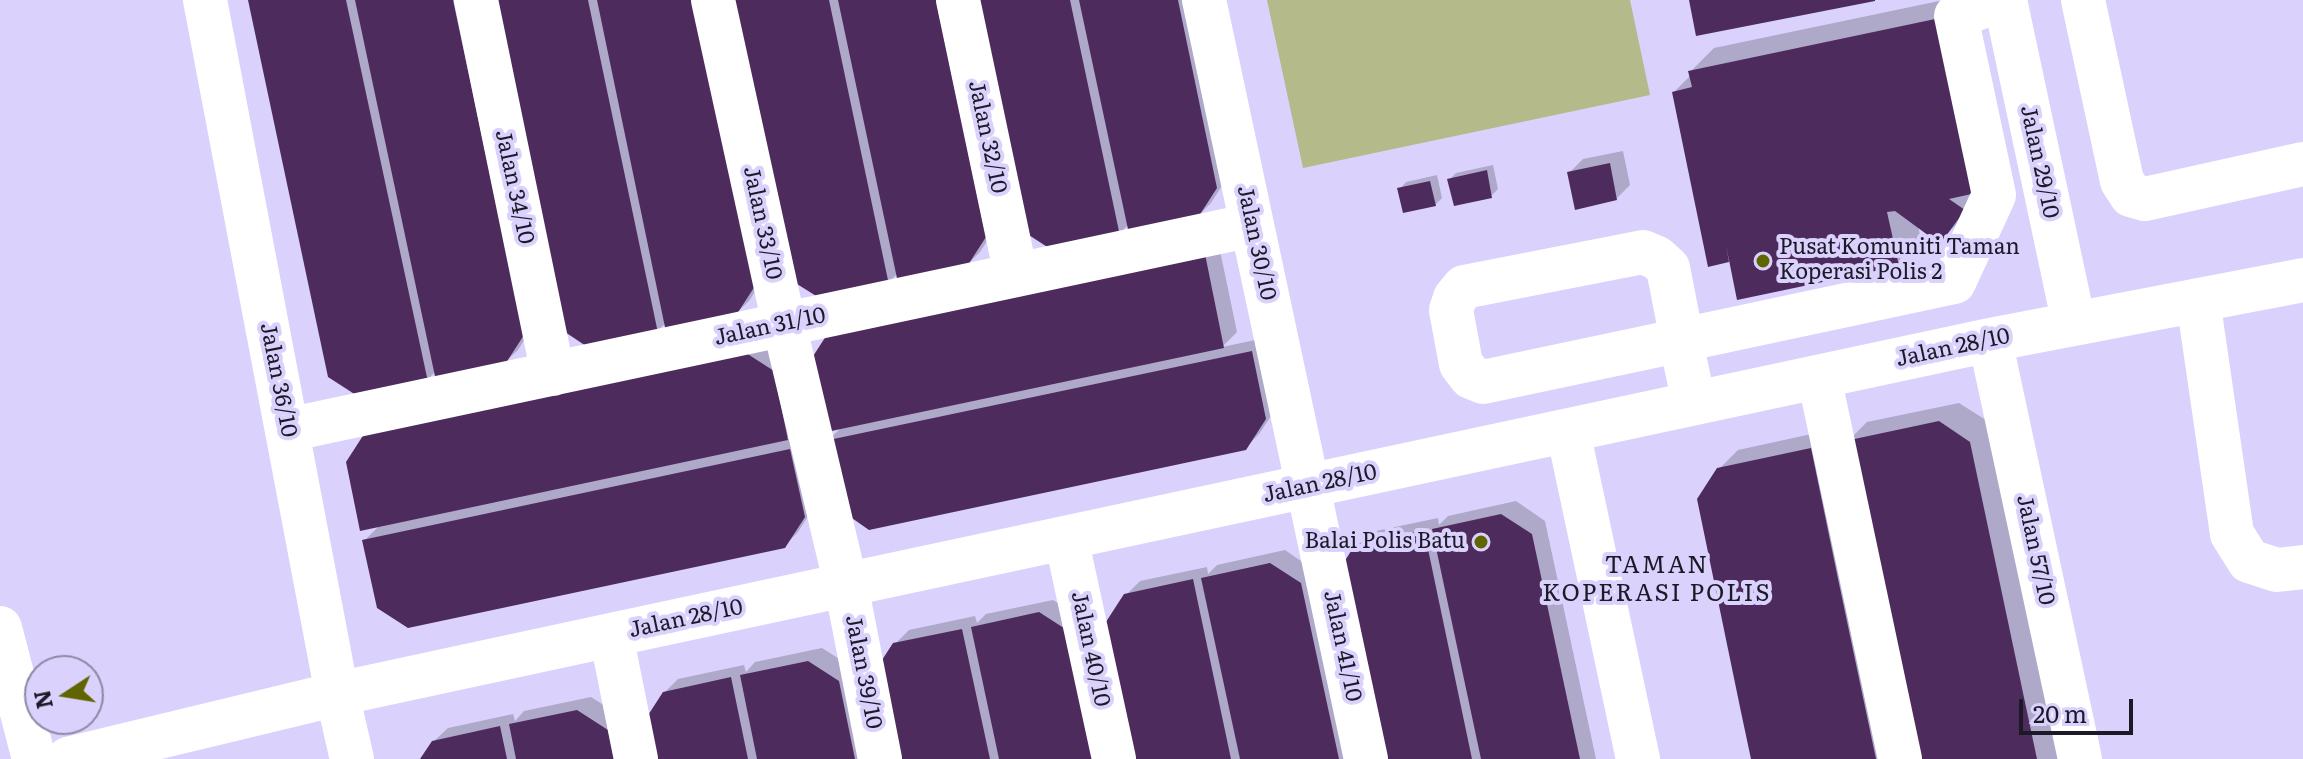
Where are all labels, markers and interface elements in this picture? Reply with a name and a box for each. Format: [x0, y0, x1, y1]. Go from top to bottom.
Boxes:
street label: Jalan 32/10 [962, 78, 1012, 196]
street label: Jalan 29/10 [2014, 103, 2064, 221]
street label: Jalan 34/10 [489, 127, 539, 247]
street label: Jalan 33/10 [737, 164, 787, 282]
street label: Jalan 30/10 [1231, 183, 1281, 303]
place label: Pusat Komuniti Taman Koperasi Polis 2 [1779, 235, 2020, 286]
marker: Pusat Komuniti Taman Koperasi Polis 2 [1754, 252, 1772, 270]
street label: Jalan 31/10 [712, 302, 828, 352]
street label: Jalan 36/10 [254, 321, 302, 439]
street label: Jalan 28/10 [1894, 323, 2012, 373]
street label: Jalan 28/10 [1261, 459, 1379, 509]
street label: Jalan 57/10 [2010, 492, 2060, 608]
place label: Balai Polis Batu [1304, 529, 1465, 555]
marker: Balai Polis Batu [1472, 533, 1490, 551]
district label: TAMAN KOPERASI POLIS [1542, 552, 1772, 608]
street label: Jalan 41/10 [1317, 588, 1367, 704]
street label: Jalan 40/10 [1065, 589, 1115, 709]
street label: Jalan 28/10 [627, 594, 745, 644]
street label: Jalan 39/10 [839, 613, 887, 731]
north arrow [24, 655, 104, 735]
scale bar [2023, 683, 2137, 733]
text: N [24, 687, 60, 712]
text: 20 m [2033, 695, 2087, 730]

